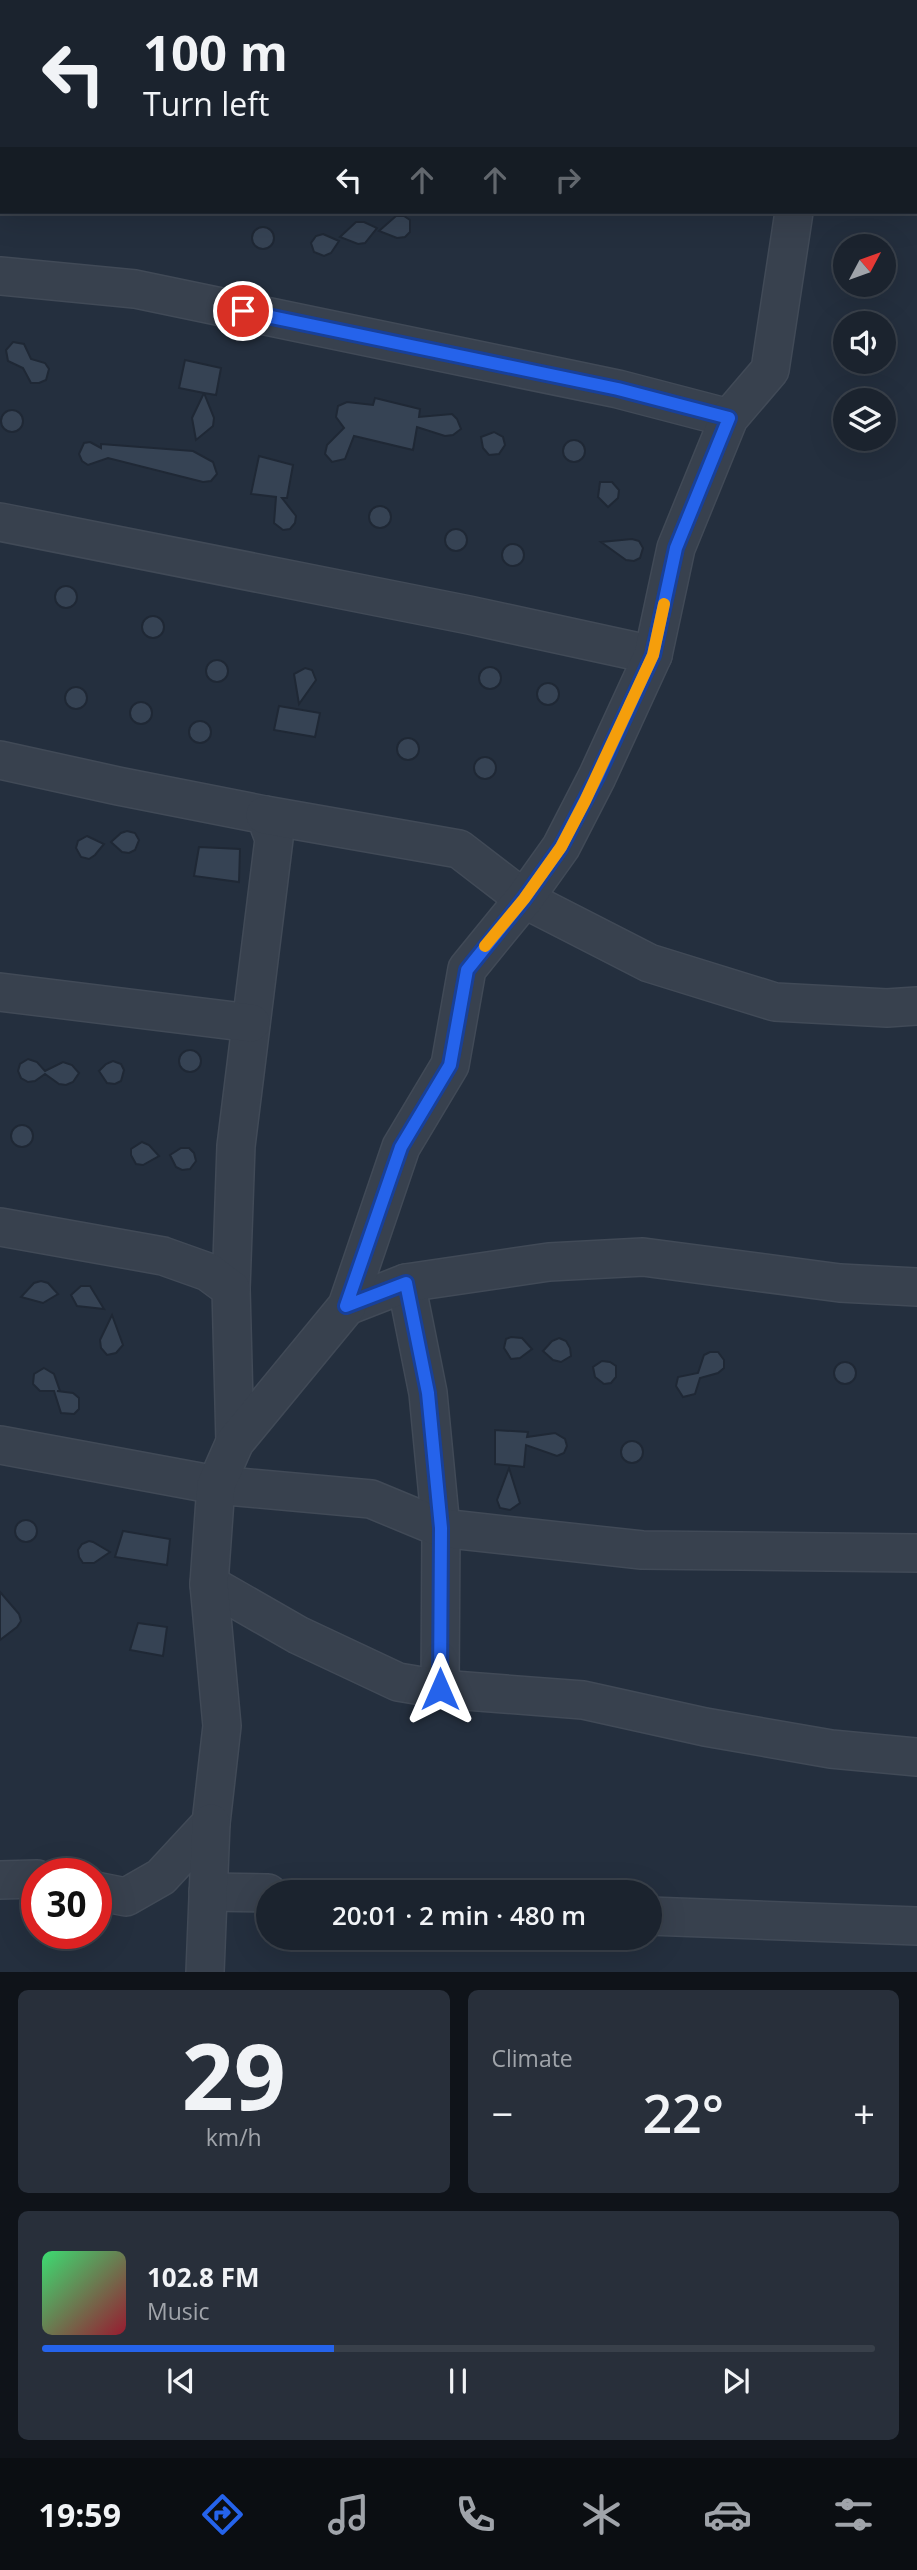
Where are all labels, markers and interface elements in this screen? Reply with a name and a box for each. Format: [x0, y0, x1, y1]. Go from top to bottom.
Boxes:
text: 100 m [143, 19, 288, 85]
icon: left [28, 28, 119, 119]
text: Turn left [143, 82, 269, 125]
icon: left [330, 161, 368, 199]
icon: ahead [403, 161, 441, 199]
icon: ahead [476, 161, 514, 199]
icon: right [549, 161, 587, 199]
north arrow [833, 234, 896, 298]
map controls [833, 234, 896, 451]
pin [213, 281, 273, 341]
icon: arrive [224, 292, 262, 330]
button: sound [833, 311, 896, 374]
button: layers [833, 388, 896, 451]
position arrow [403, 1652, 477, 1726]
speed limit sign: 30 [21, 1858, 112, 1949]
text: 20:01 · 2 min · 480 m [332, 1897, 586, 1933]
text: 29 [182, 2013, 286, 2137]
text: Climate [492, 2042, 573, 2074]
text: 22° [642, 2077, 724, 2148]
text: − [492, 2087, 513, 2139]
text: + [853, 2087, 875, 2139]
text: km/h [206, 2121, 262, 2153]
text: 102.8 FM [147, 2259, 259, 2295]
text: Music [147, 2295, 210, 2327]
icon: previous [162, 2362, 200, 2400]
icon: pause [439, 2362, 477, 2400]
icon: next [717, 2362, 755, 2400]
icon: directions [198, 2490, 247, 2539]
icon: music [324, 2490, 373, 2539]
icon: phone [451, 2490, 500, 2539]
icon: climate [577, 2490, 626, 2539]
icon: car [703, 2490, 752, 2539]
icon: filters [829, 2490, 878, 2539]
text: 19:59 [39, 2493, 121, 2536]

